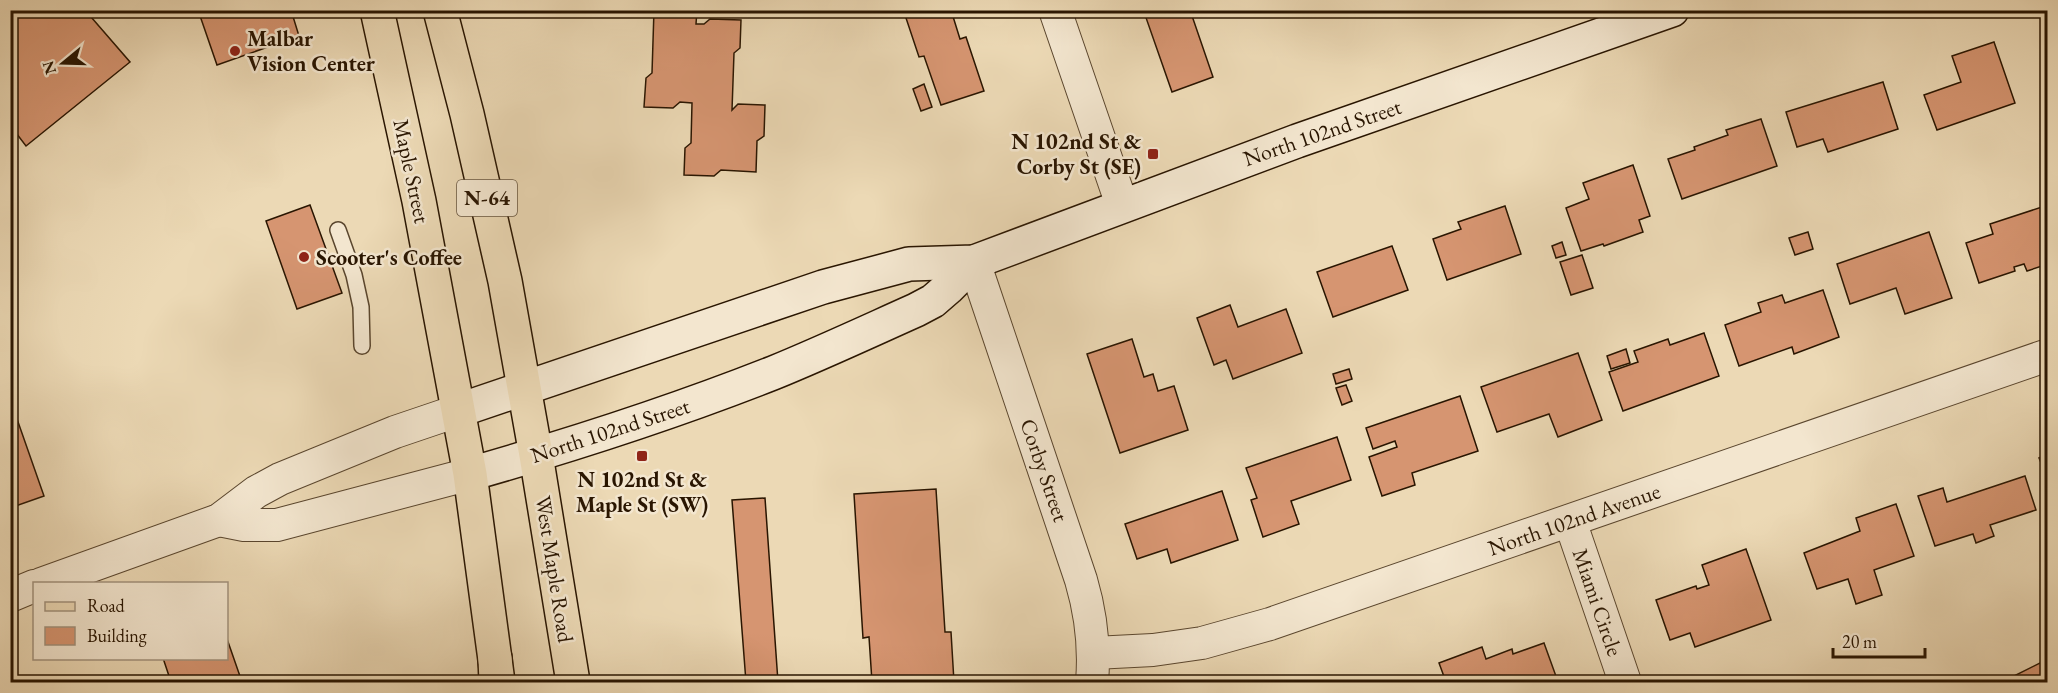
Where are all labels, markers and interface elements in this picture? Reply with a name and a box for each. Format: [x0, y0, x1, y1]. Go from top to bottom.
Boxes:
place label: Malbar Vision Center [247, 24, 376, 78]
north arrow [33, 33, 93, 93]
marker: Malbar Vision Center [228, 44, 242, 58]
text: N [37, 58, 61, 77]
street label: North 102nd Street [1239, 92, 1405, 173]
street label: Maple Street [386, 116, 437, 226]
place label: N 102nd St & Corby St (SE) [1011, 127, 1141, 181]
marker: N 102nd St & Corby St (SE) [1146, 147, 1160, 161]
road number: N-64 [457, 180, 517, 216]
place label: Scooter's Coffee [316, 243, 462, 272]
marker: Scooter's Coffee [297, 250, 311, 264]
street label: North 102nd Street [527, 391, 693, 470]
street label: Corby Street [1013, 415, 1076, 526]
marker: N 102nd St & Maple St (SW) [635, 449, 649, 463]
place label: N 102nd St & Maple St (SW) [576, 465, 708, 519]
street label: North 102nd Avenue [1484, 476, 1664, 563]
street label: West Maple Road [529, 493, 581, 646]
street label: Miami Circle [1566, 544, 1630, 660]
legend [33, 582, 228, 660]
text: Road [87, 594, 126, 617]
scale bar [1833, 621, 1924, 659]
text: Building [87, 624, 147, 647]
text: 20 m [1842, 630, 1877, 653]

